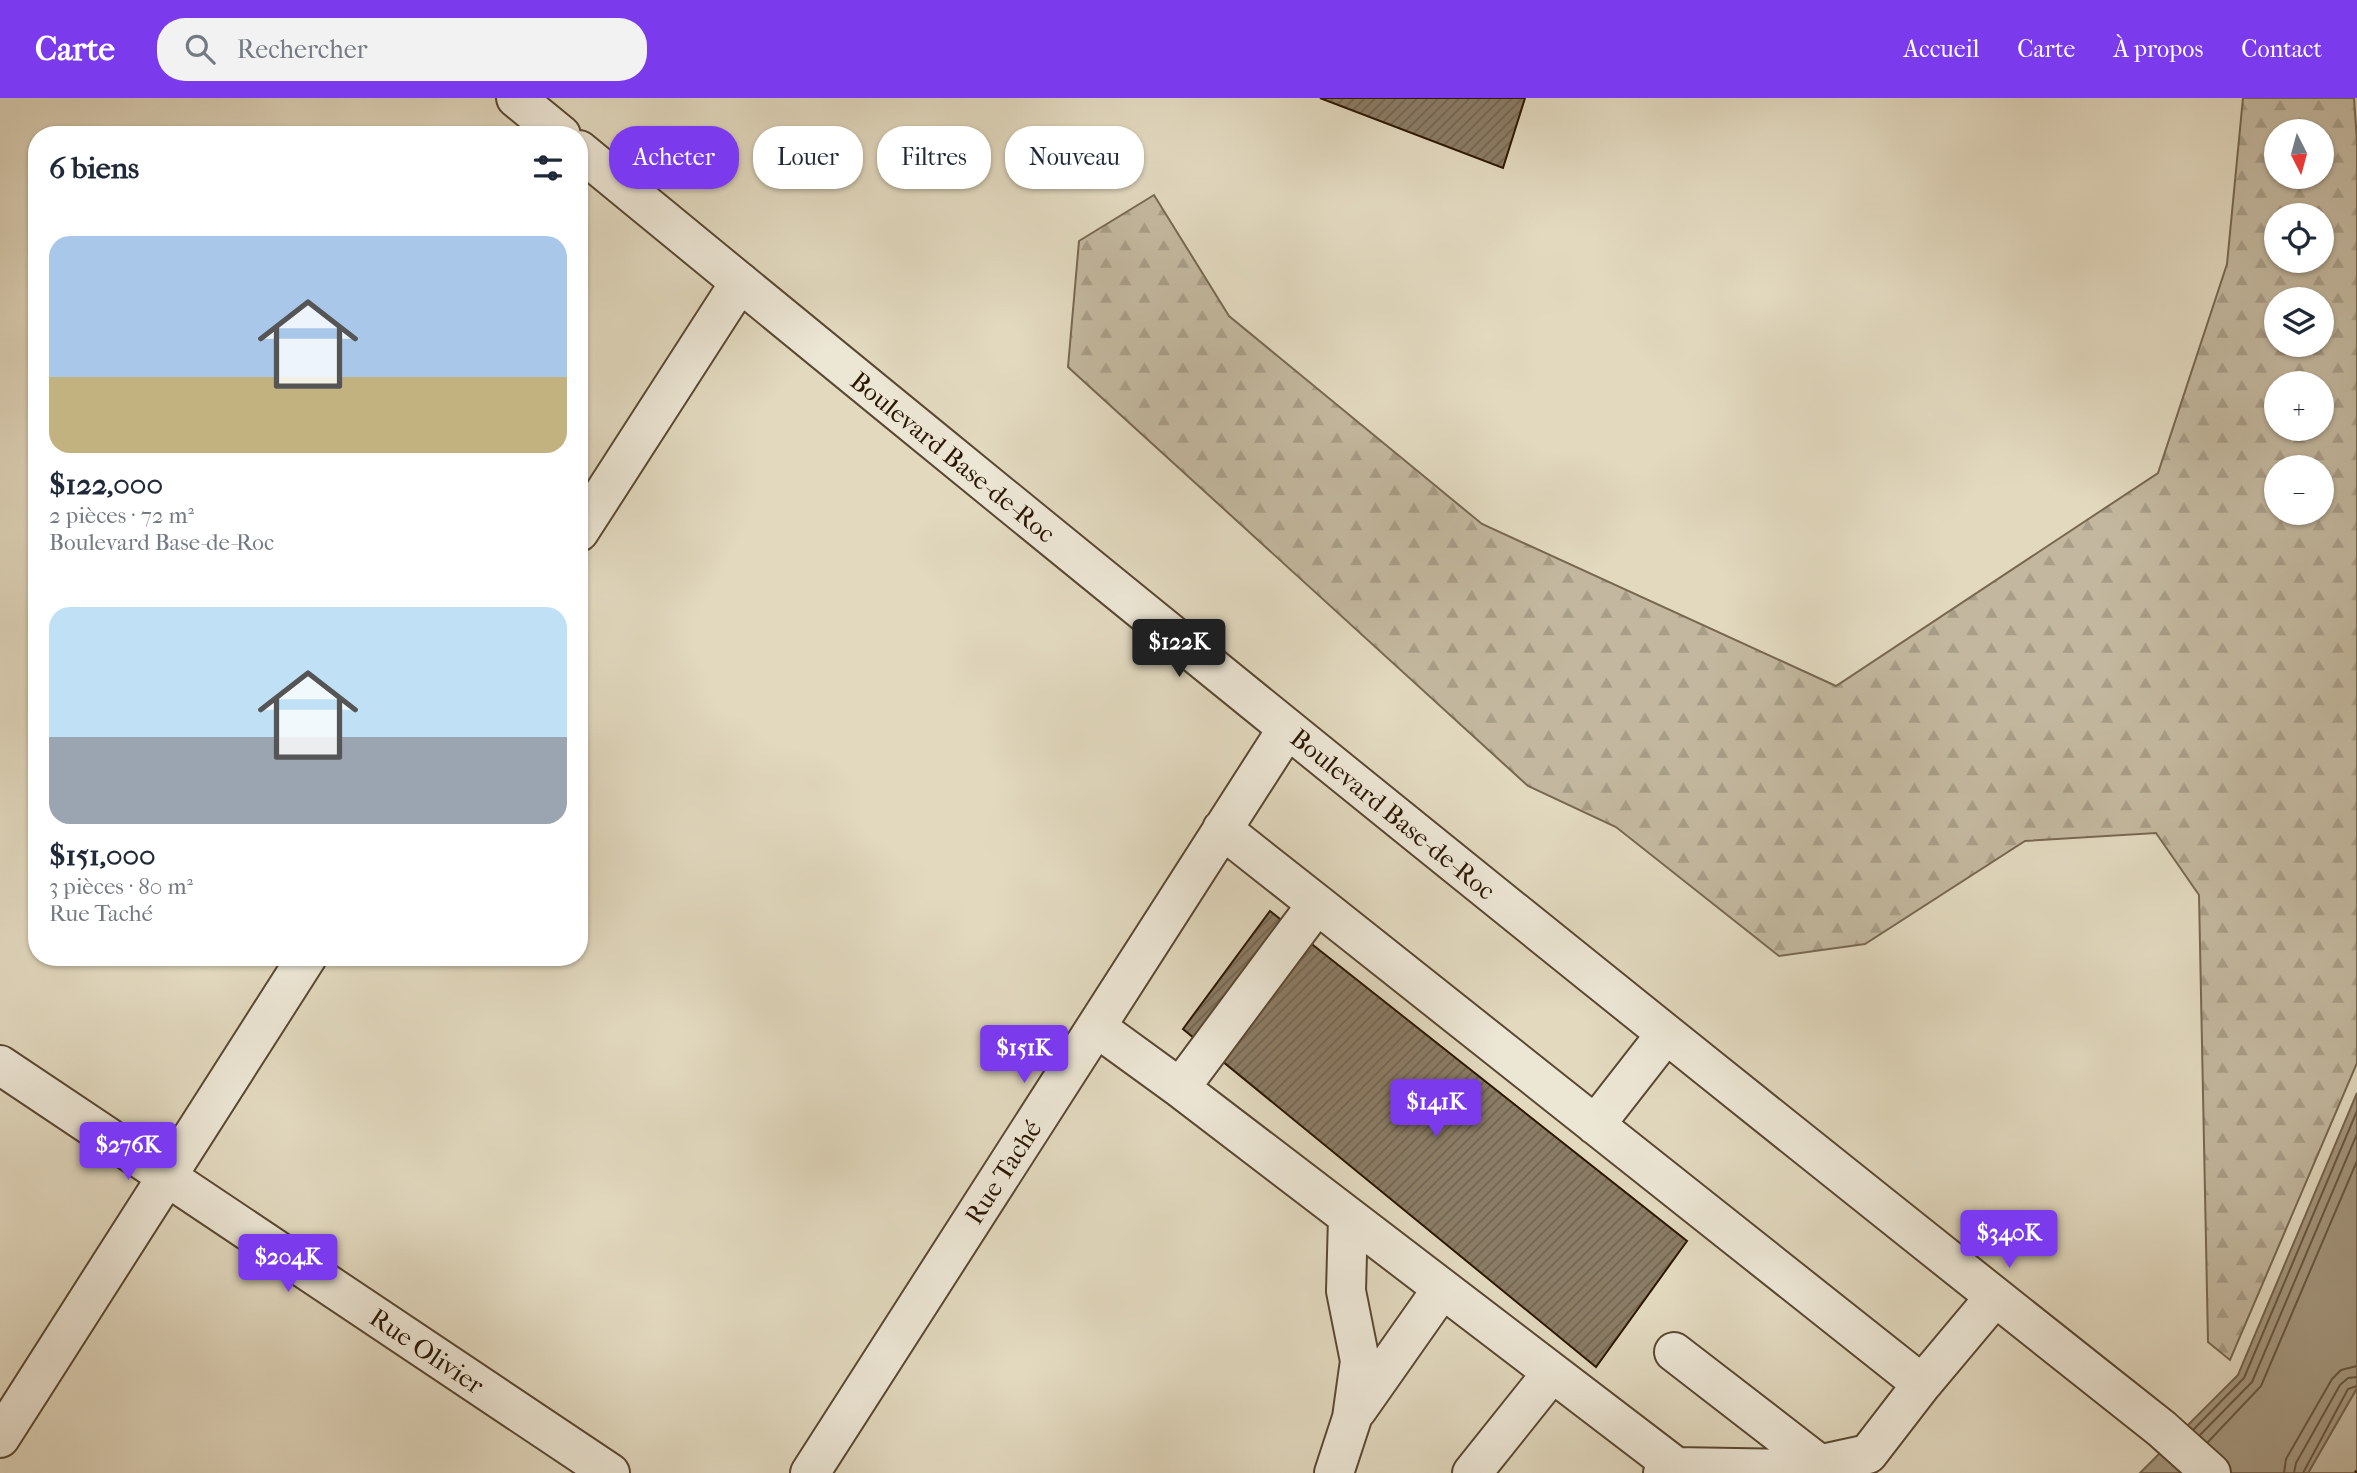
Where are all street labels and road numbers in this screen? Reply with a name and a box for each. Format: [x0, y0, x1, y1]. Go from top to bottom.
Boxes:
street label: Boulevard Base-de-Roc [844, 365, 1061, 550]
street label: Boulevard Base-de-Roc [1284, 722, 1501, 907]
street label: Rue Taché [958, 1114, 1048, 1230]
street label: Rue Olivier [364, 1302, 490, 1401]

